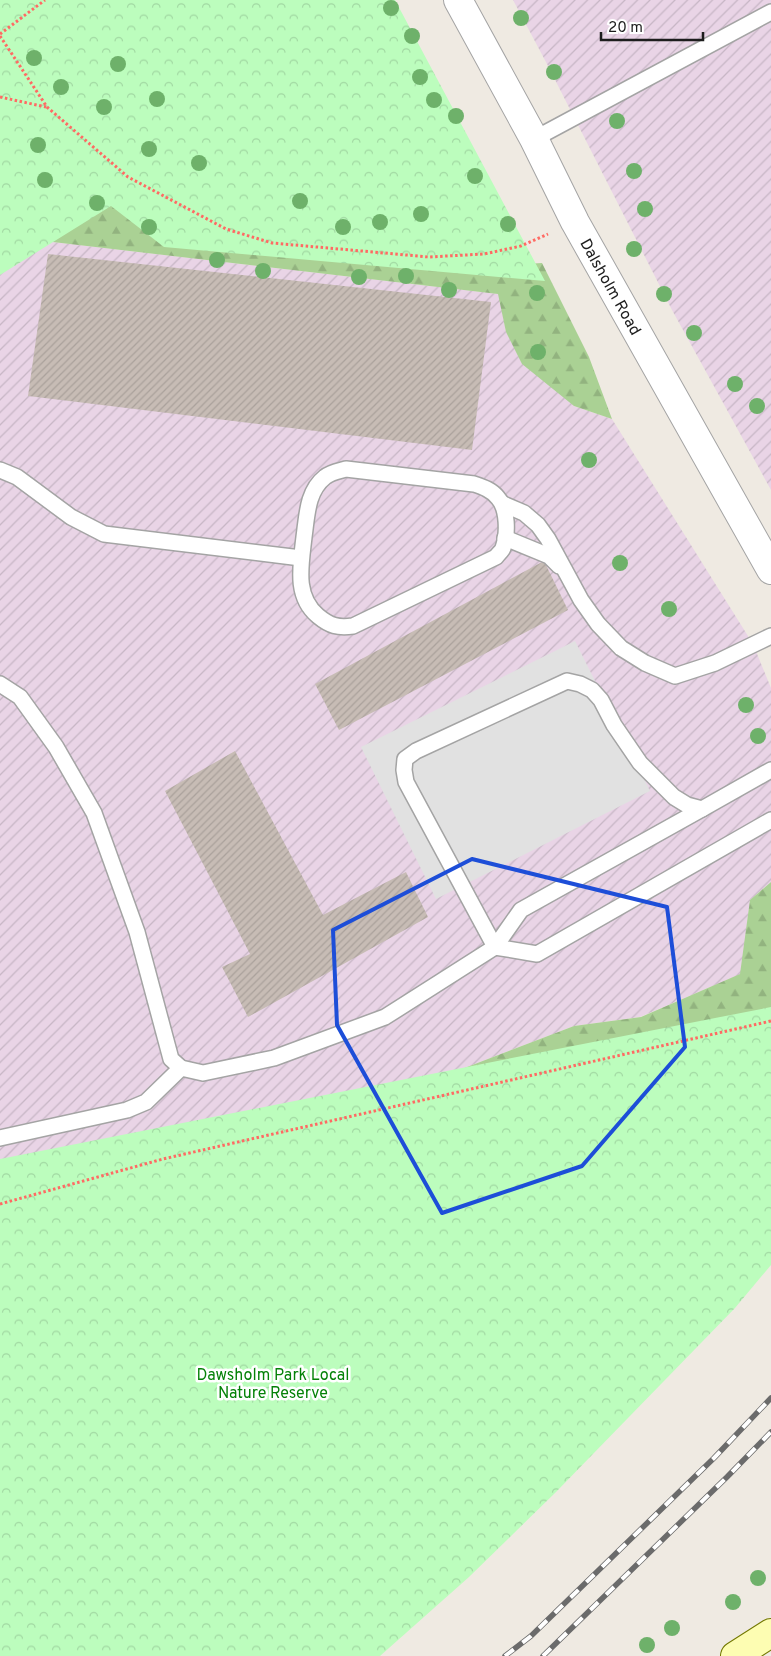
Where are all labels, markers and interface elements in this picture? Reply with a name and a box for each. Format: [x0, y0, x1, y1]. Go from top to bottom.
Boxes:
scale bar [601, 10, 704, 42]
text: 20 m [608, 19, 643, 38]
street label: Dalsholm Road [574, 236, 645, 339]
park label: Dawsholm Park Local Nature Reserve [197, 1366, 349, 1404]

